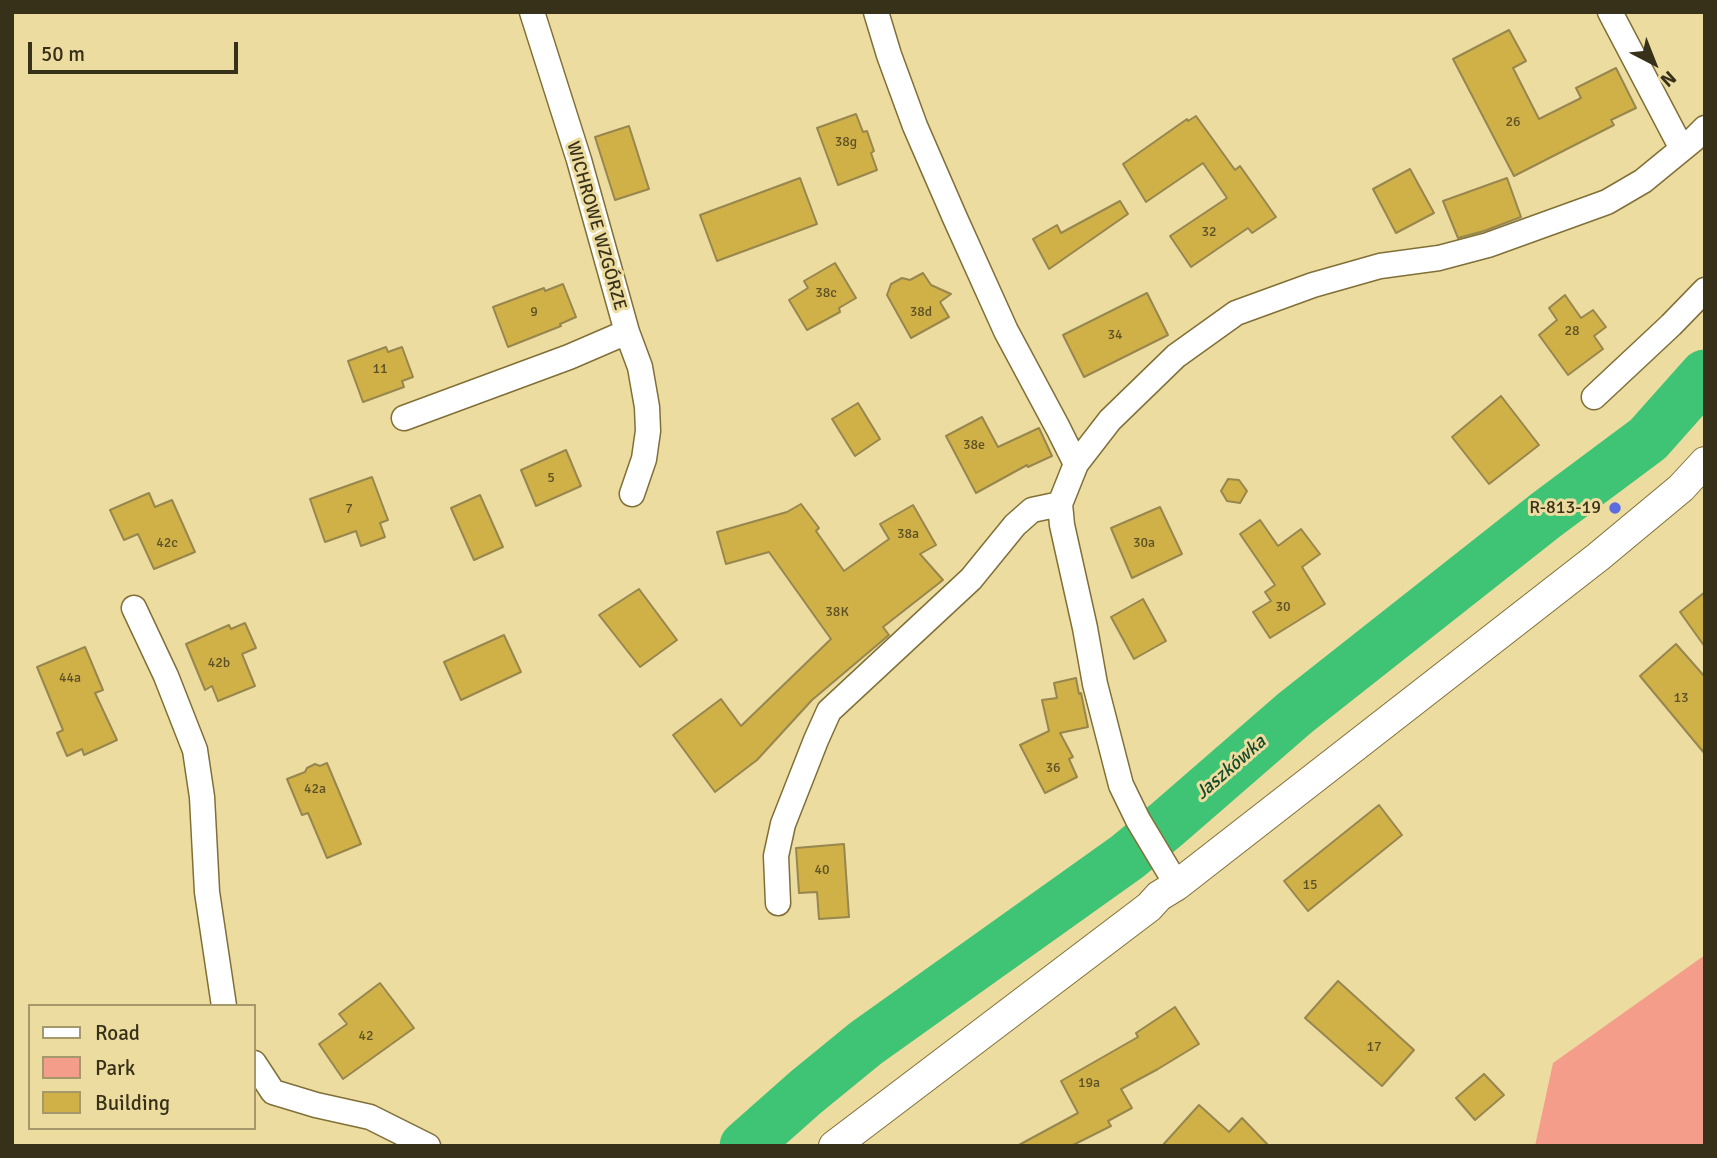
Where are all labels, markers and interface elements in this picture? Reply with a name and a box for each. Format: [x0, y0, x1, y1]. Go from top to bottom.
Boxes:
scale bar [32, 28, 242, 72]
north arrow [1619, 28, 1689, 98]
text: 50 m [41, 41, 85, 67]
text: N [1655, 65, 1681, 92]
house number: 26 [1505, 114, 1521, 130]
house number: 38g [835, 134, 857, 150]
street label: WICHROWE WZGÓRZE [562, 139, 630, 313]
house number: 32 [1201, 224, 1217, 240]
house number: 38c [815, 285, 837, 301]
house number: 9 [530, 304, 538, 320]
house number: 38d [910, 304, 932, 320]
house number: 28 [1564, 323, 1580, 339]
house number: 34 [1107, 327, 1123, 343]
house number: 11 [372, 361, 388, 377]
house number: 38e [963, 437, 985, 453]
house number: 5 [547, 470, 555, 486]
place label: R-813-19 [1529, 497, 1601, 519]
marker: R-813-19 [1607, 500, 1623, 516]
house number: 7 [345, 501, 353, 517]
house number: 38a [897, 526, 919, 542]
house number: 42c [156, 535, 178, 551]
house number: 30a [1133, 535, 1155, 551]
house number: 30 [1275, 599, 1291, 615]
house number: 38K [825, 604, 849, 620]
house number: 42b [208, 655, 230, 671]
house number: 44a [59, 670, 81, 686]
house number: 13 [1673, 690, 1689, 706]
water label: Jaszkówka [1191, 731, 1271, 805]
house number: 36 [1045, 760, 1061, 776]
house number: 42a [304, 781, 326, 797]
house number: 40 [814, 862, 830, 878]
house number: 15 [1302, 877, 1318, 893]
legend [28, 1004, 256, 1130]
text: Road [95, 1020, 140, 1046]
house number: 42 [358, 1028, 374, 1044]
house number: 17 [1366, 1039, 1382, 1055]
text: Park [95, 1055, 135, 1081]
house number: 19a [1078, 1075, 1100, 1091]
text: Building [95, 1090, 170, 1116]

